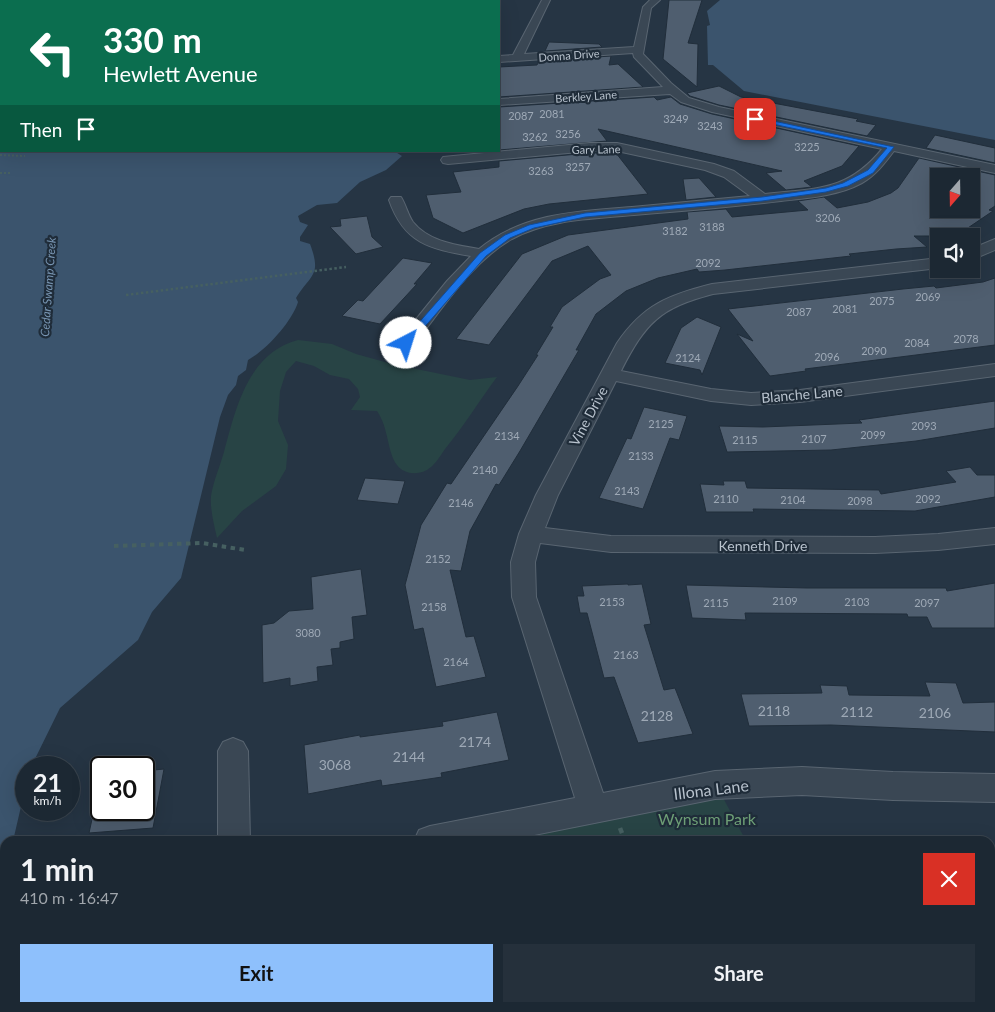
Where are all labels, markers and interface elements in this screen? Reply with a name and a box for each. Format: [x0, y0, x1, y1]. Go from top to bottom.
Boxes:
text: 330 m [103, 18, 202, 60]
icon: left [20, 20, 85, 85]
street label: Donna Drive [538, 46, 600, 64]
text: Hewlett Avenue [103, 60, 258, 87]
street label: Berkley Lane [555, 87, 618, 105]
pin [734, 98, 776, 140]
icon: arrive [741, 105, 769, 133]
house number: 2081 [539, 107, 565, 120]
house number: 2087 [508, 109, 534, 122]
house number: 3249 [663, 112, 689, 125]
icon: arrive [72, 115, 100, 143]
text: Then [20, 118, 62, 141]
house number: 3243 [697, 119, 723, 132]
house number: 3256 [555, 127, 581, 140]
house number: 3262 [522, 130, 548, 143]
house number: 3225 [794, 140, 820, 153]
street label: Gary Lane [572, 142, 621, 156]
house number: 3257 [565, 160, 591, 173]
house number: 3263 [528, 164, 554, 177]
north arrow [930, 168, 980, 218]
map controls [930, 168, 980, 278]
house number: 3206 [815, 211, 841, 224]
house number: 3188 [699, 220, 725, 233]
house number: 3182 [662, 224, 688, 237]
button: sound [930, 228, 980, 278]
water label: Cedar Swamp Creek [37, 236, 59, 337]
house number: 2092 [695, 256, 721, 269]
house number: 2069 [915, 290, 941, 303]
house number: 2075 [869, 294, 895, 307]
house number: 2081 [832, 302, 858, 315]
house number: 2087 [786, 305, 812, 318]
position arrow [379, 316, 431, 368]
house number: 2078 [953, 332, 979, 345]
house number: 2084 [904, 336, 930, 349]
house number: 2090 [861, 344, 887, 357]
house number: 2096 [814, 350, 840, 363]
house number: 2124 [675, 351, 701, 364]
street label: Blanche Lane [761, 382, 843, 406]
street label: Vine Drive [565, 383, 611, 449]
house number: 2125 [648, 417, 674, 430]
house number: 2093 [911, 419, 937, 432]
house number: 2099 [860, 428, 886, 441]
house number: 2134 [494, 429, 520, 442]
house number: 2107 [801, 432, 827, 445]
house number: 2115 [732, 433, 758, 446]
house number: 2133 [628, 449, 654, 462]
house number: 2140 [472, 463, 498, 476]
house number: 2143 [614, 484, 640, 497]
house number: 2110 [713, 492, 739, 505]
house number: 2092 [915, 492, 941, 505]
house number: 2104 [780, 493, 806, 506]
house number: 2098 [847, 494, 873, 507]
house number: 2146 [448, 496, 474, 509]
street label: Kenneth Drive [719, 537, 807, 554]
house number: 2152 [425, 552, 451, 565]
house number: 2109 [772, 594, 798, 607]
house number: 2153 [599, 595, 625, 608]
house number: 2103 [844, 595, 870, 608]
house number: 2115 [703, 596, 729, 609]
house number: 2097 [914, 596, 940, 609]
house number: 2158 [421, 600, 447, 613]
house number: 3080 [295, 626, 321, 639]
house number: 2163 [613, 648, 639, 661]
house number: 2164 [443, 655, 469, 668]
house number: 2118 [758, 702, 790, 719]
house number: 2112 [841, 703, 873, 720]
house number: 2106 [919, 704, 951, 721]
house number: 2128 [641, 707, 673, 724]
house number: 2174 [459, 733, 491, 750]
house number: 2144 [393, 748, 425, 765]
speed limit sign: 30 [90, 756, 155, 821]
house number: 3068 [319, 756, 351, 773]
text: 21 [33, 767, 62, 797]
street label: Illona Lane [672, 775, 750, 803]
text: km/h [33, 793, 62, 808]
park label: Wynsum Park [658, 809, 757, 828]
text: 1 min [20, 851, 94, 887]
button: close [923, 853, 975, 905]
text: 410 m · 16:47 [20, 888, 119, 907]
button: Exit [20, 944, 493, 1002]
button: Share [503, 944, 975, 1002]

